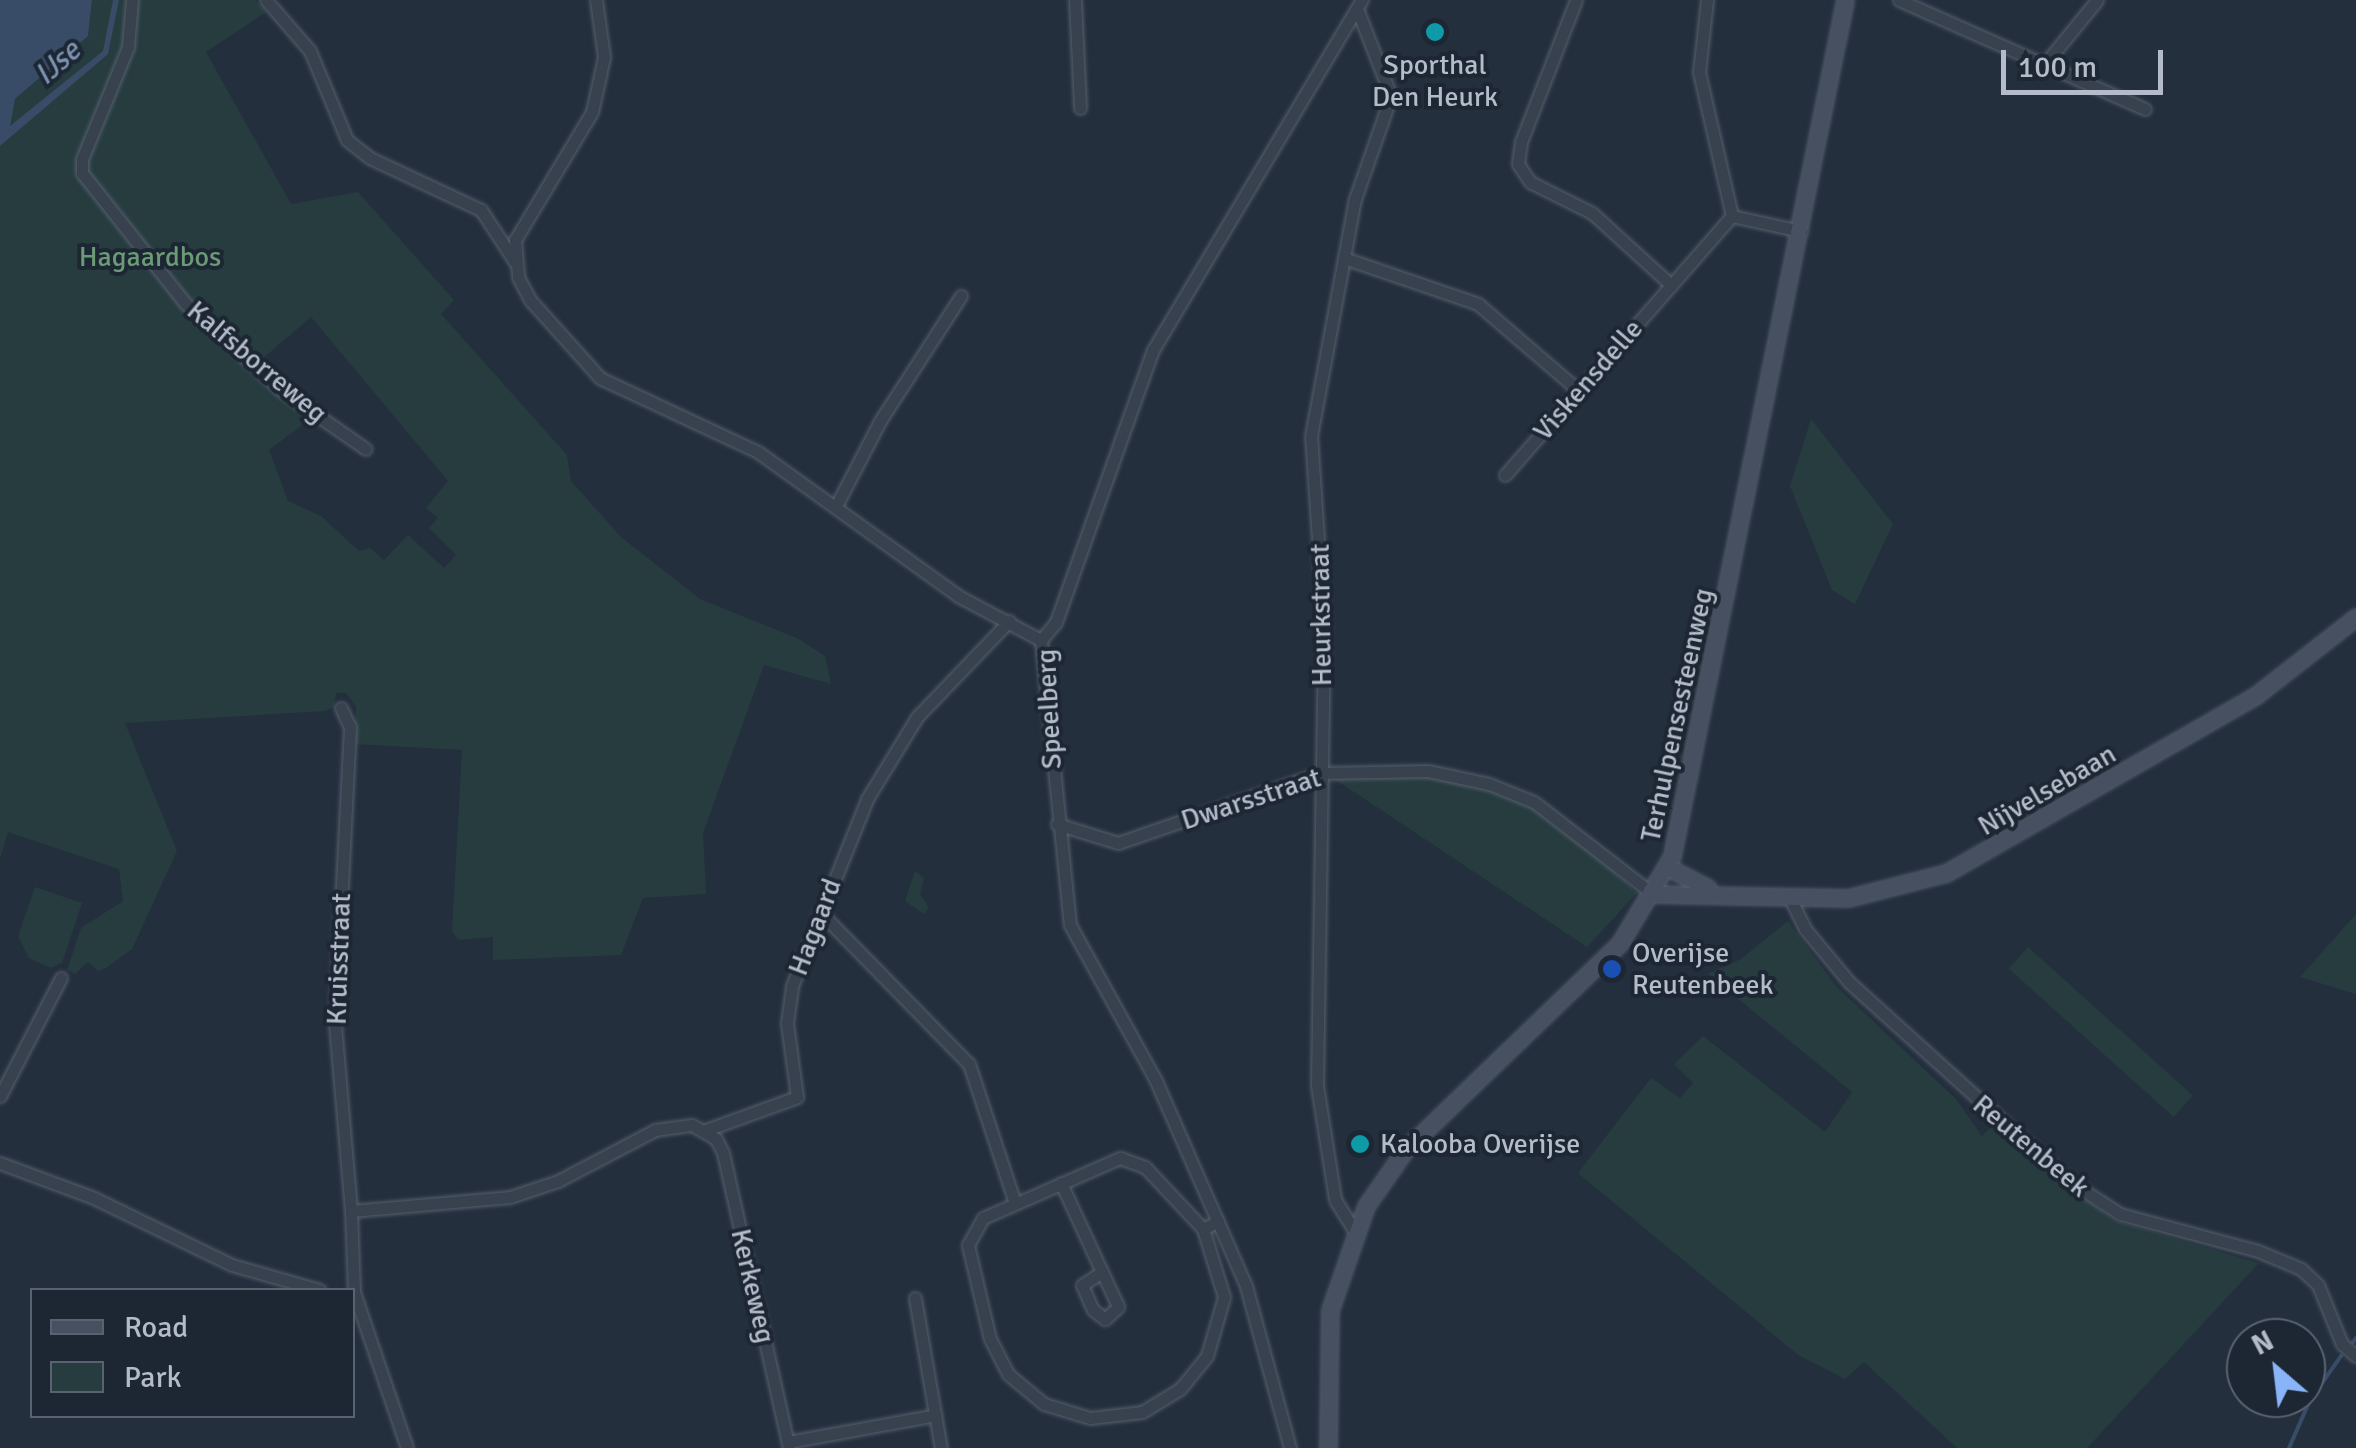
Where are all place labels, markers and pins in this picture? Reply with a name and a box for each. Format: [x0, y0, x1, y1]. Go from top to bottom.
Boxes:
marker: Sporthal Den Heurk [1424, 21, 1446, 43]
place label: Sporthal Den Heurk [1372, 48, 1498, 114]
place label: Overijse Reutenbeek [1632, 936, 1773, 1002]
marker: Overijse Reutenbeek [1601, 958, 1623, 980]
place label: Kalooba Overijse [1380, 1127, 1580, 1161]
marker: Kalooba Overijse [1349, 1133, 1371, 1155]

